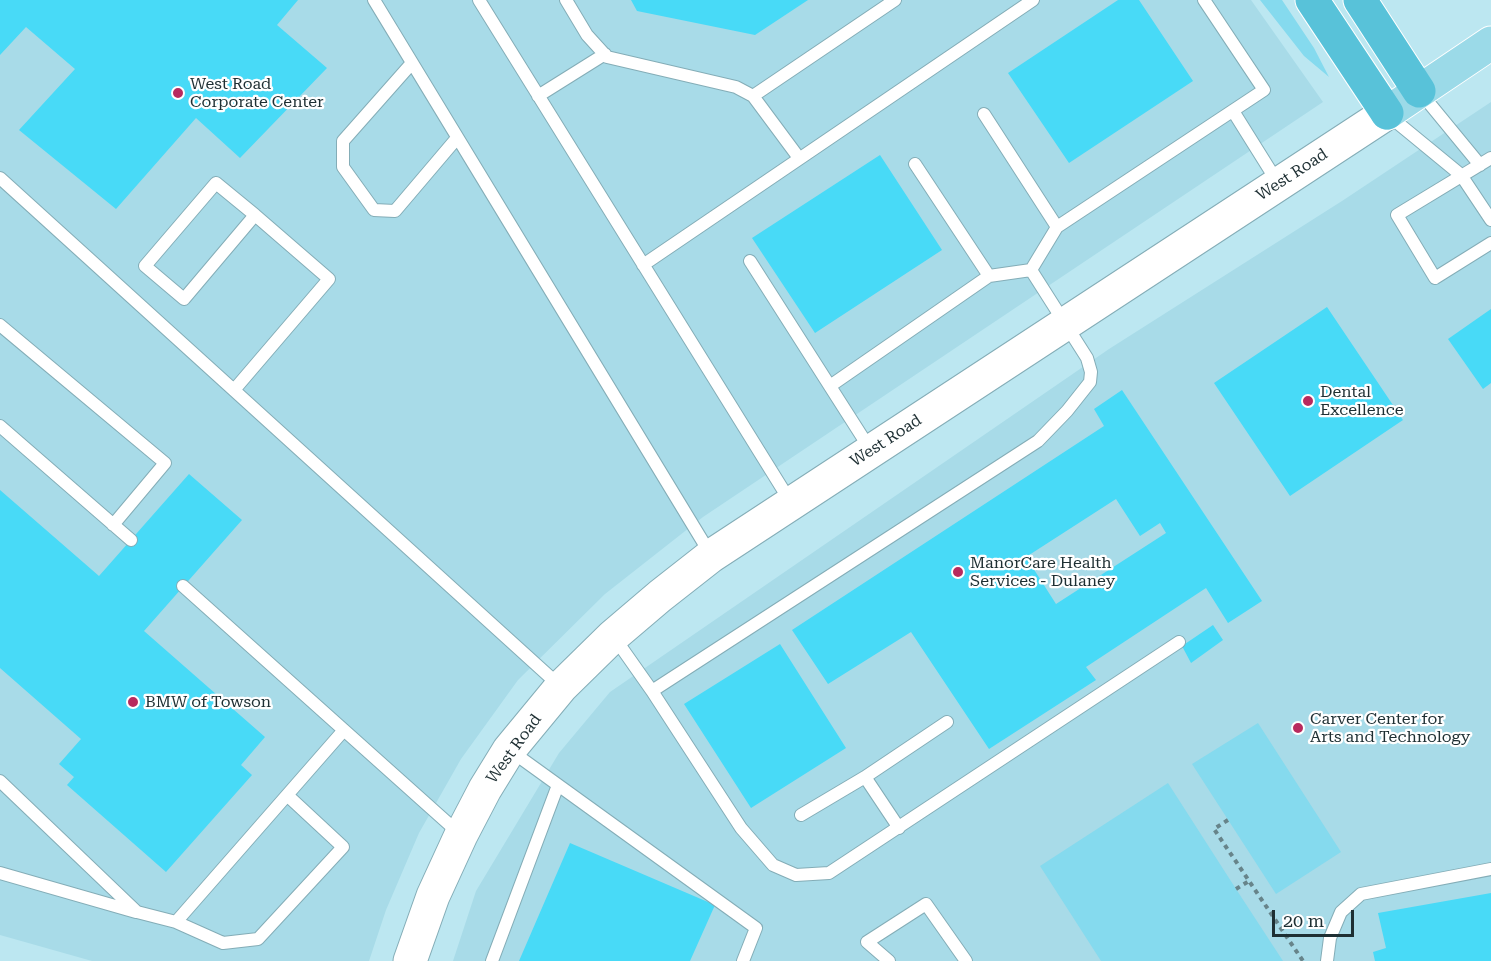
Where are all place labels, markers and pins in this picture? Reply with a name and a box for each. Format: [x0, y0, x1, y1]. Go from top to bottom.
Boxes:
place label: West Road Corporate Center [190, 74, 324, 112]
marker: West Road Corporate Center [171, 86, 185, 100]
place label: Dental Excellence [1320, 382, 1404, 420]
marker: Dental Excellence [1301, 394, 1315, 408]
place label: ManorCare Health Services - Dulaney [970, 553, 1115, 591]
marker: ManorCare Health Services - Dulaney [951, 565, 965, 579]
place label: BMW of Towson [145, 692, 271, 712]
marker: BMW of Towson [126, 695, 140, 709]
place label: Carver Center for Arts and Technology [1310, 709, 1470, 747]
marker: Carver Center for Arts and Technology [1291, 721, 1305, 735]

